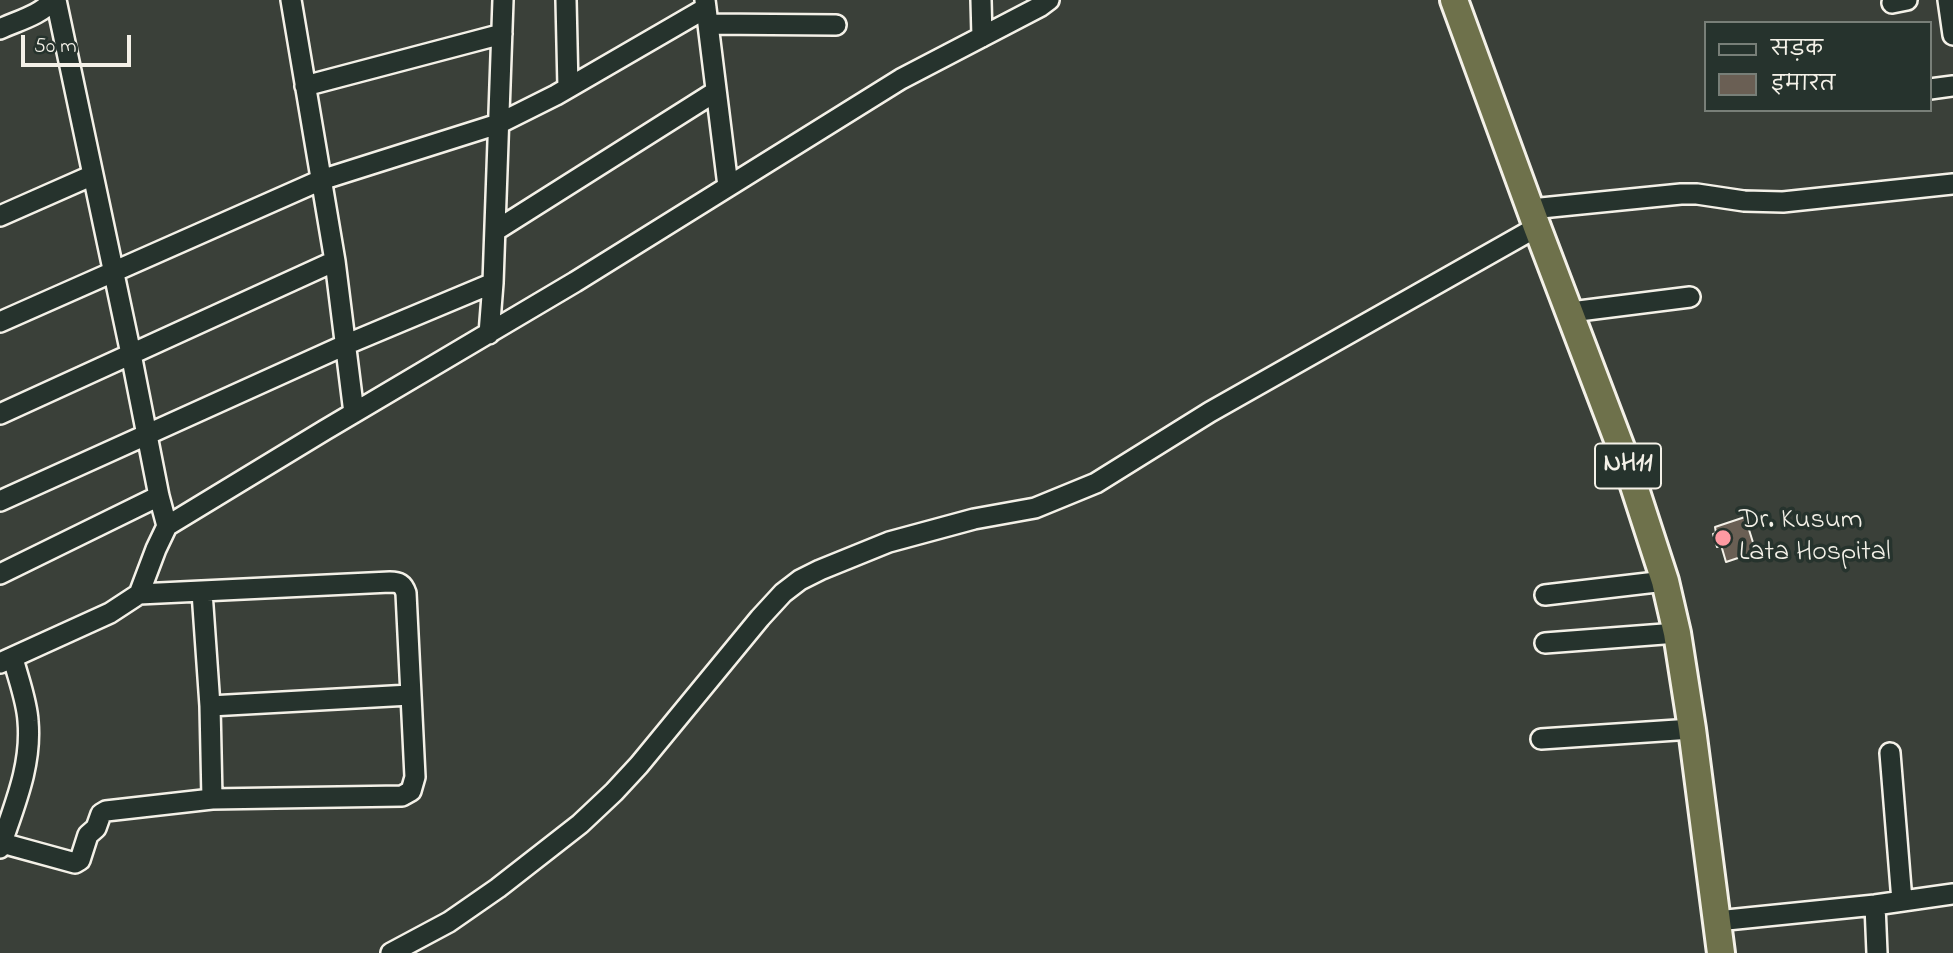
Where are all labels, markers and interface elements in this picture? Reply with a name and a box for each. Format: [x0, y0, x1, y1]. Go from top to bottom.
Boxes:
scale bar [24, 21, 135, 65]
legend [1704, 21, 1932, 112]
text: 50 m [34, 32, 77, 62]
text: सड़क [1771, 35, 1823, 65]
text: इमारत [1771, 70, 1835, 100]
road number: NH11 [1595, 444, 1661, 488]
place label: Dr. Kusum Lata Hospital [1739, 505, 1891, 571]
marker: Dr. Kusum Lata Hospital [1713, 528, 1733, 548]

